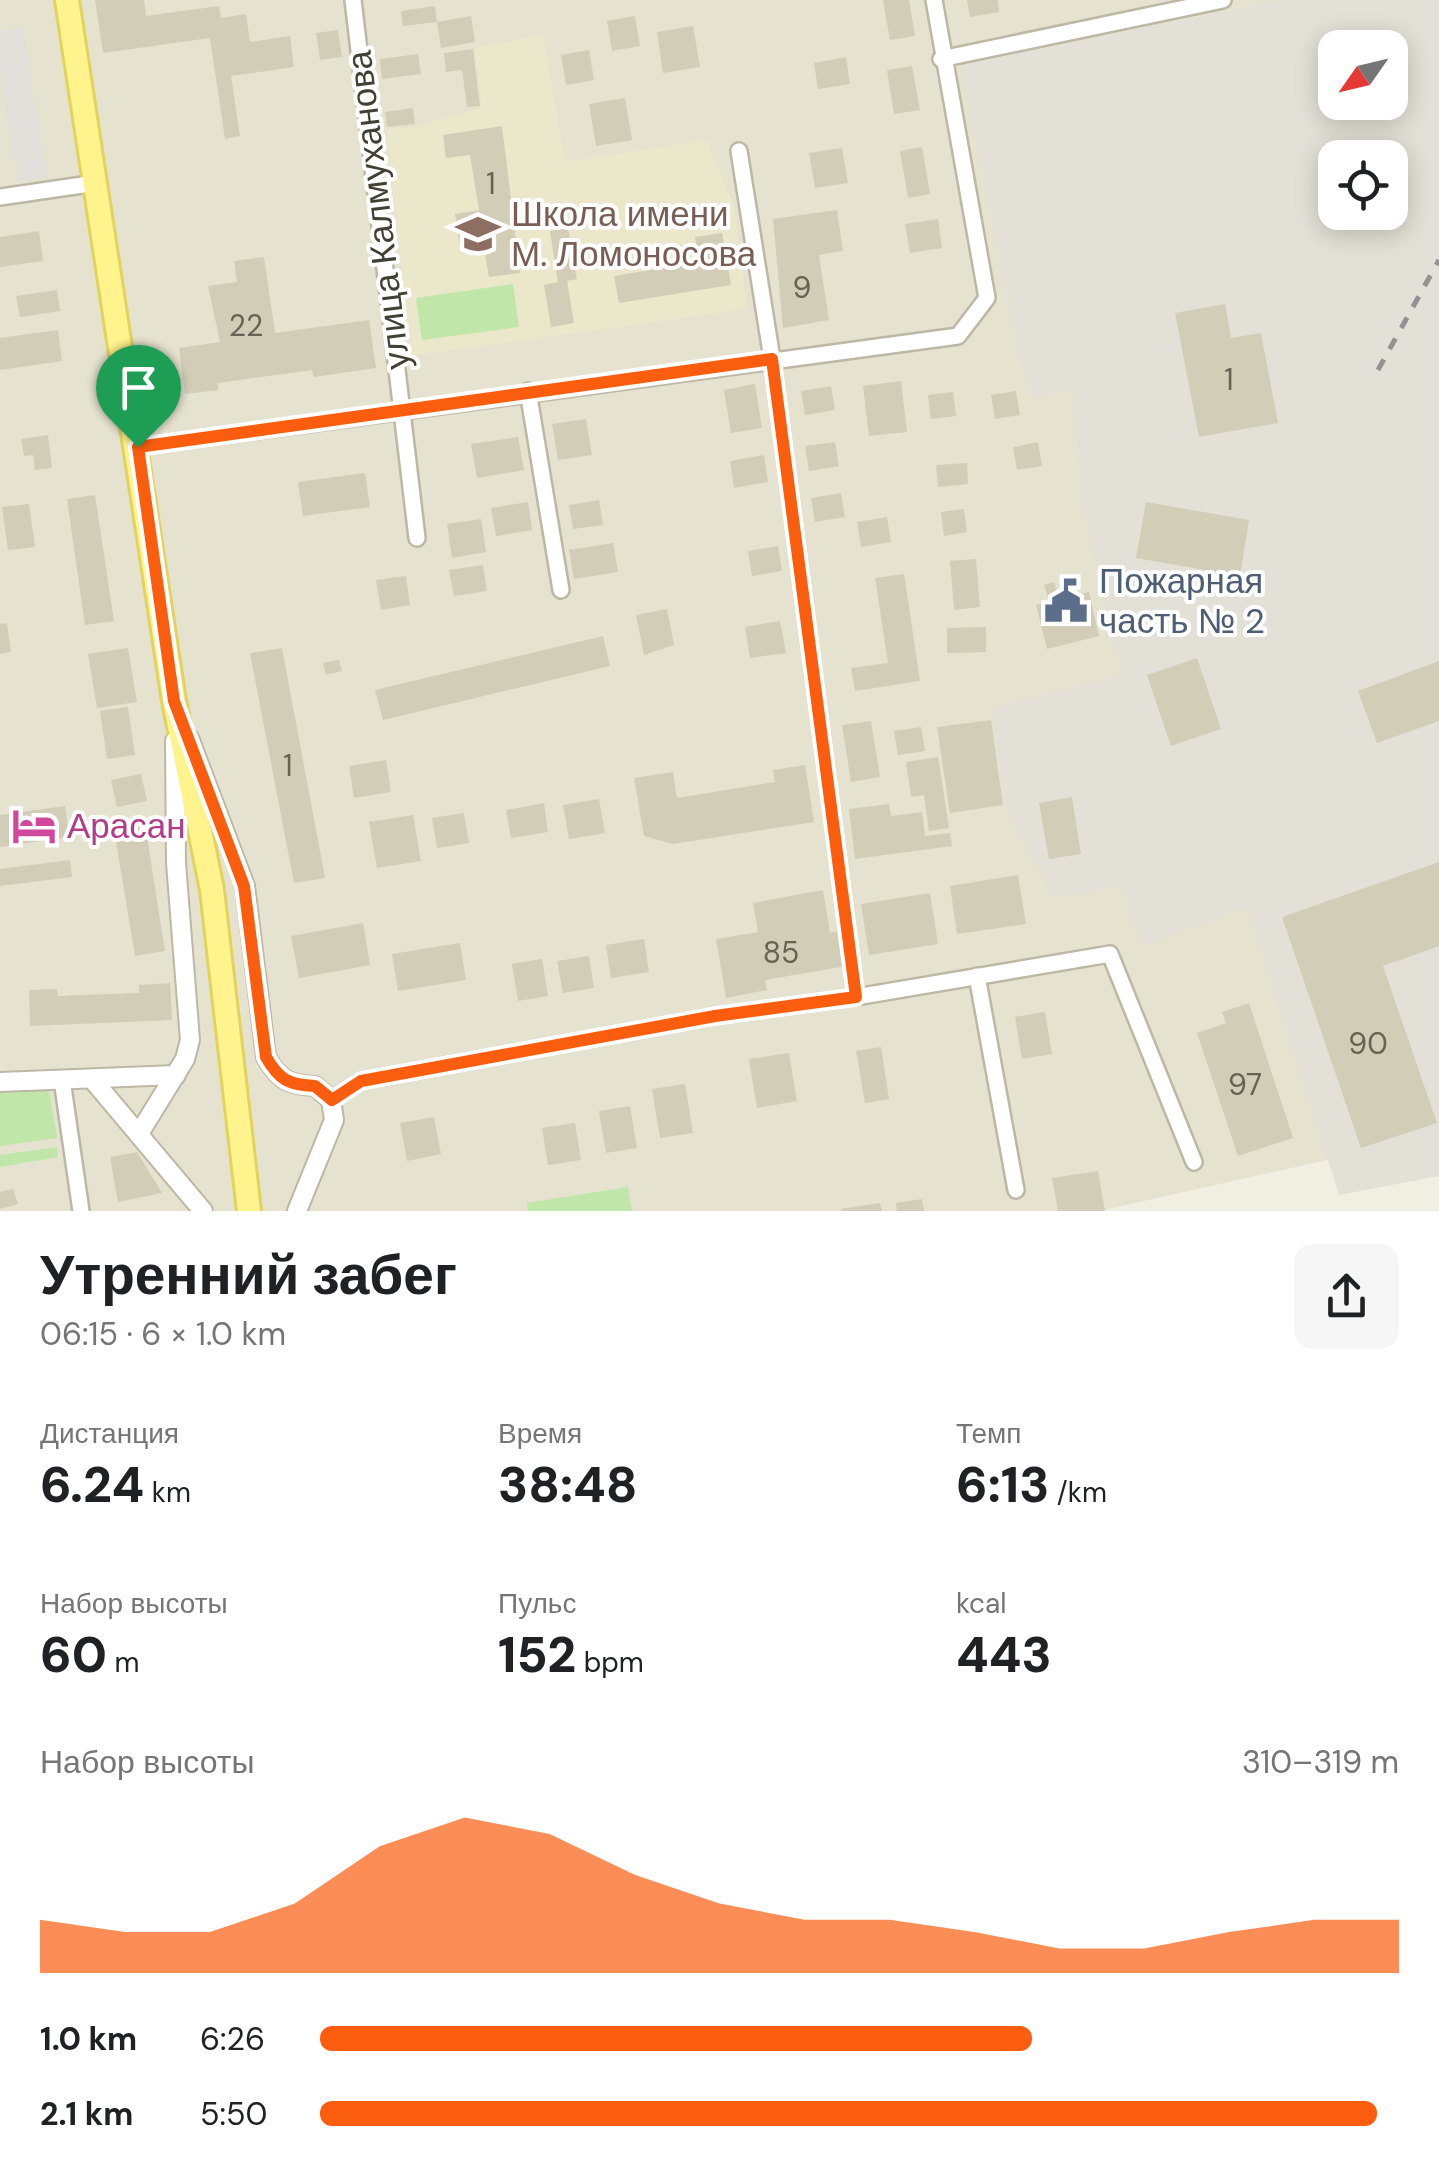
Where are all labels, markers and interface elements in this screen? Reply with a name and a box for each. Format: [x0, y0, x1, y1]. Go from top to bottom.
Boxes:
north arrow [1318, 30, 1408, 120]
map controls [1318, 30, 1408, 230]
street label: улица Калмуханова [336, 47, 420, 372]
button: locate [1318, 140, 1408, 230]
house number: 1 [486, 164, 496, 203]
place label: Школа имени М. Ломоносова [511, 191, 757, 277]
school or university icon: Школа имени М. Ломоносова [454, 210, 502, 258]
house number: 9 [793, 268, 811, 307]
house number: 22 [229, 306, 263, 345]
pin [96, 345, 181, 448]
icon: arrive [111, 360, 166, 415]
house number: 1 [1224, 360, 1234, 399]
place label: Пожарная часть № 2 [1099, 558, 1265, 644]
public building icon: Пожарная часть № 2 [1042, 577, 1090, 625]
house number: 1 [283, 746, 293, 785]
hotel icon: Арасан [10, 802, 58, 850]
place label: Арасан [67, 803, 186, 849]
house number: 85 [763, 933, 799, 972]
house number: 90 [1348, 1024, 1388, 1063]
house number: 97 [1228, 1065, 1262, 1104]
text: Утренний забег [40, 1239, 457, 1311]
button: share [1294, 1244, 1399, 1349]
text: 06:15 · 6 × 1.0 km [40, 1313, 286, 1355]
text: Дистанция [40, 1415, 179, 1452]
text: Время [498, 1415, 582, 1452]
text: Темп [956, 1415, 1022, 1452]
text: 6.24 [40, 1452, 144, 1518]
text: 38:48 [498, 1452, 637, 1518]
text: 6:13 [956, 1452, 1049, 1518]
text: km [144, 1474, 191, 1511]
text: /km [1049, 1474, 1107, 1511]
text: Набор высоты [40, 1585, 228, 1622]
text: Пульс [498, 1585, 576, 1622]
text: kcal [956, 1585, 1007, 1622]
text: 60 [40, 1622, 107, 1688]
text: 152 [498, 1622, 576, 1688]
text: 443 [956, 1622, 1052, 1688]
text: m [107, 1644, 139, 1681]
text: bpm [576, 1644, 644, 1681]
text: Набор высоты [40, 1741, 254, 1783]
text: 310–319 m [1242, 1741, 1399, 1783]
text: 1.0 km [40, 2018, 137, 2060]
text: 6:26 [200, 2018, 265, 2060]
text: 2.1 km [40, 2093, 133, 2135]
text: 5:50 [200, 2093, 267, 2135]

